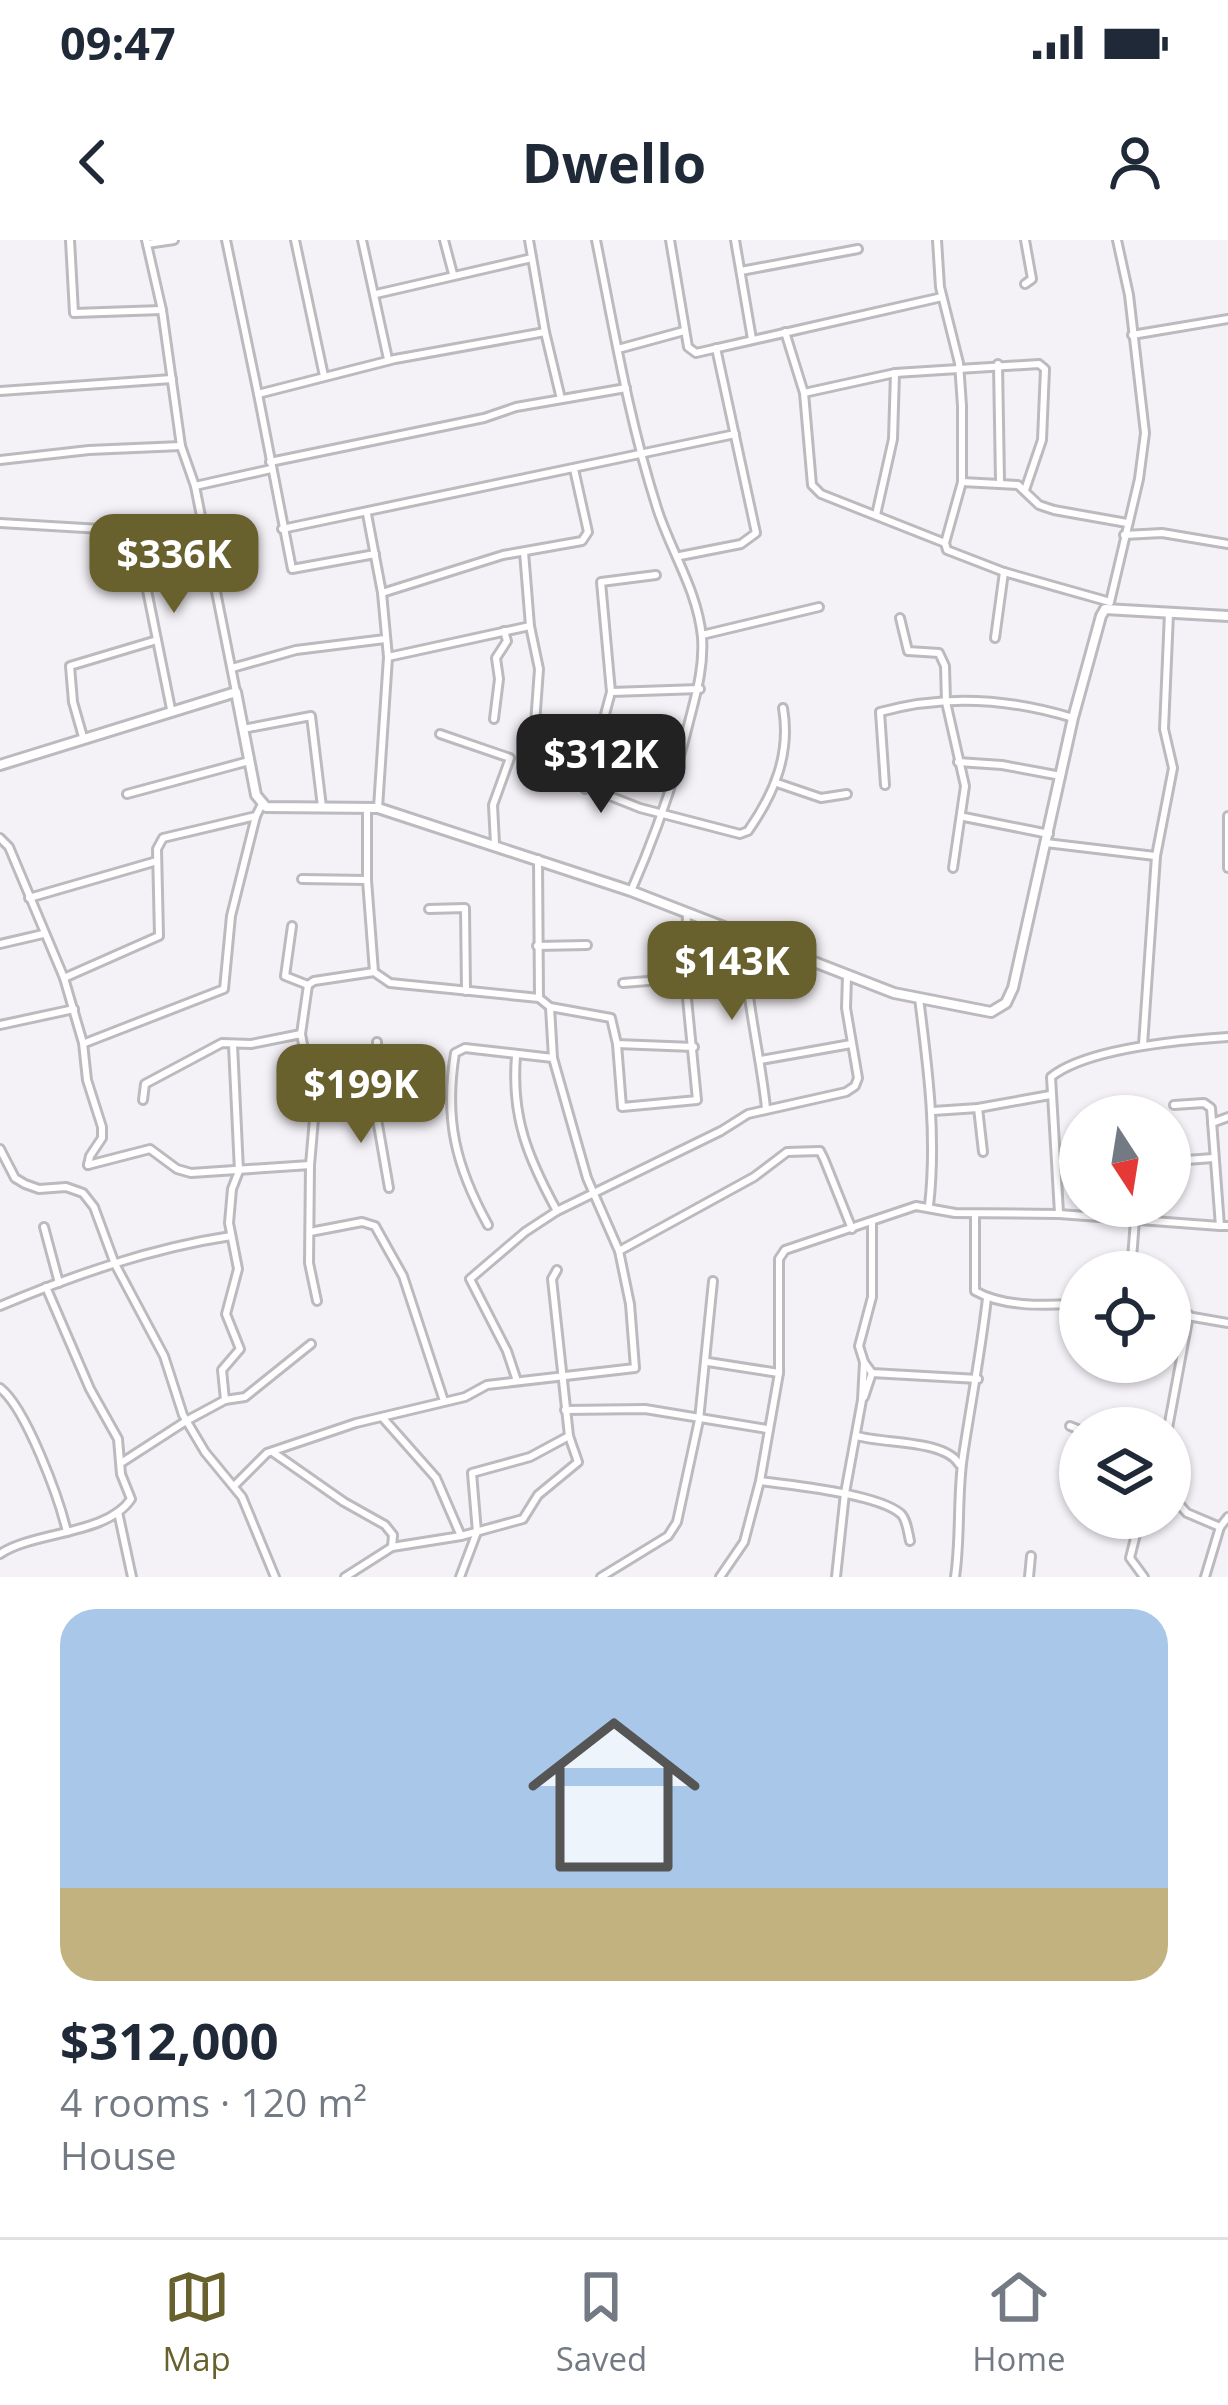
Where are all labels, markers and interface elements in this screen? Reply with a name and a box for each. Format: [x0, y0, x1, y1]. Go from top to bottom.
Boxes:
text: 09:47 [60, 12, 176, 73]
text: Dwello [522, 125, 706, 199]
icon: back [60, 129, 126, 195]
icon: person [1102, 129, 1168, 195]
pin: $336K [90, 514, 258, 616]
text: $336K [116, 526, 232, 579]
pin: $312K [517, 714, 685, 816]
text: $312K [543, 726, 659, 779]
pin: $143K [648, 921, 816, 1023]
text: $143K [674, 933, 790, 986]
pin: $199K [277, 1044, 445, 1146]
text: $199K [303, 1056, 419, 1109]
north arrow [1059, 1095, 1191, 1227]
map controls [1059, 1095, 1191, 1539]
button: locate [1059, 1251, 1191, 1383]
button: layers [1059, 1407, 1191, 1539]
icon: home [506, 1687, 722, 1903]
text: $312,000 [60, 2005, 279, 2075]
text: 4 rooms · 120 m² [60, 2075, 367, 2128]
text: House [60, 2128, 177, 2181]
tab: Map [162, 2264, 231, 2381]
tab: Saved [556, 2264, 647, 2381]
tab: Home [972, 2264, 1066, 2381]

